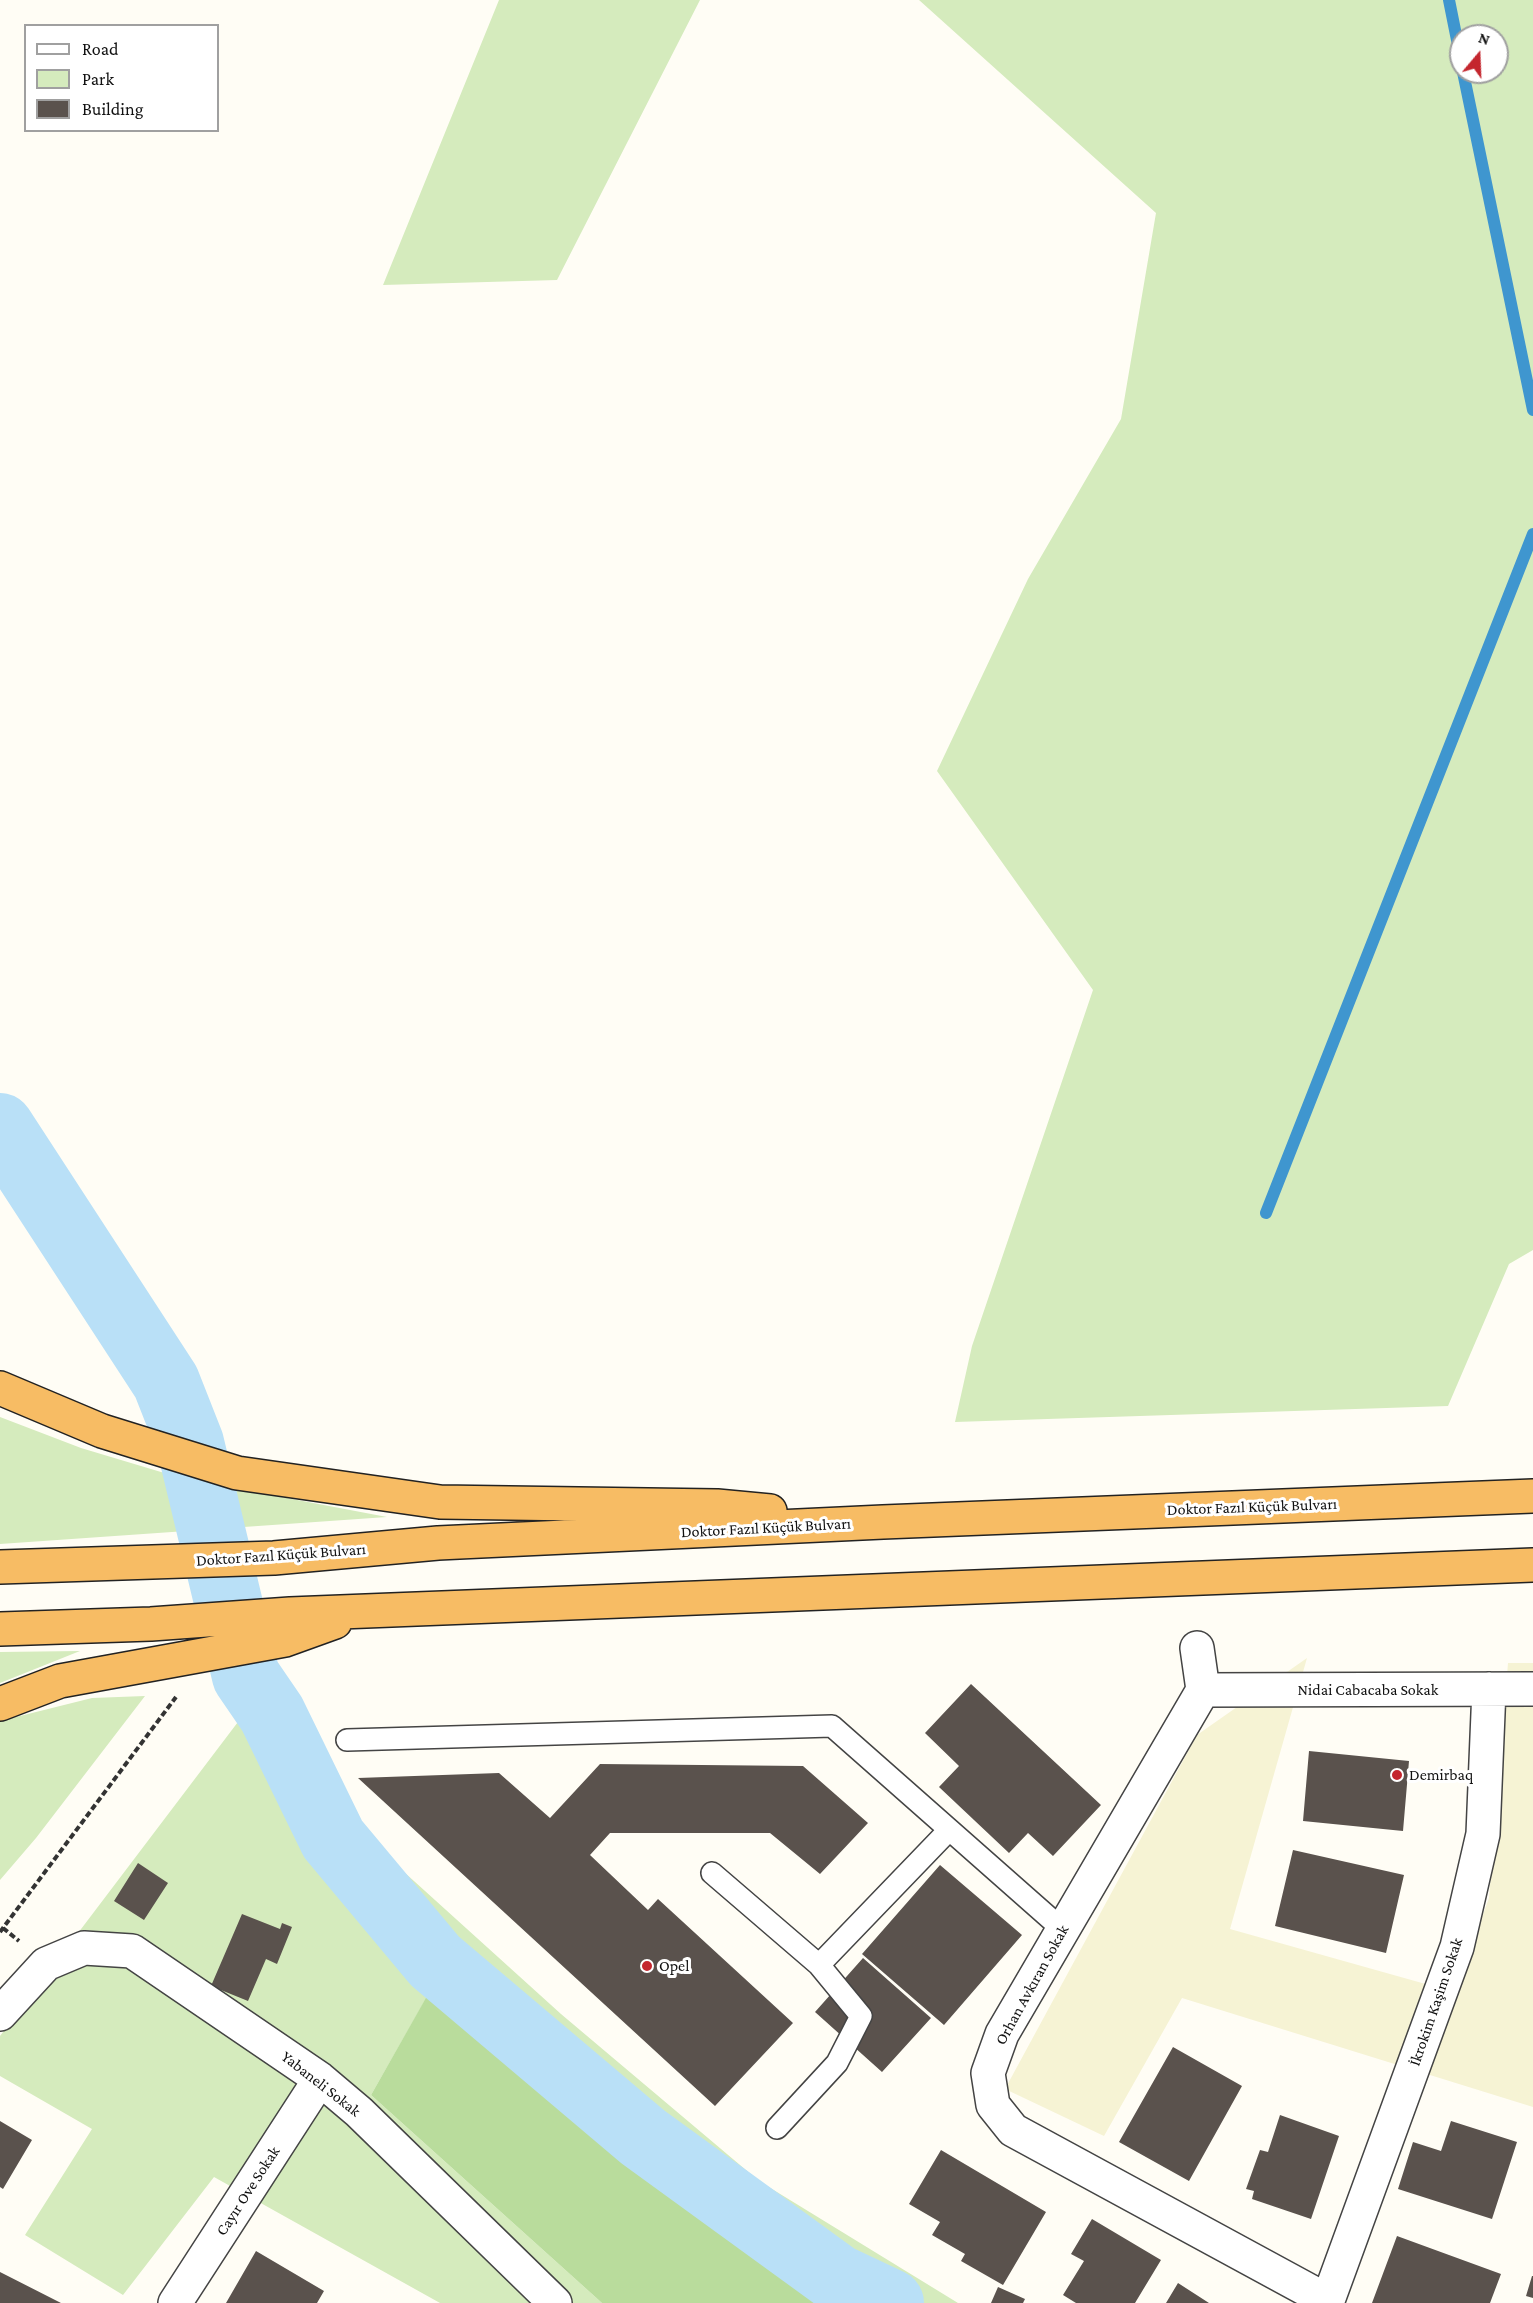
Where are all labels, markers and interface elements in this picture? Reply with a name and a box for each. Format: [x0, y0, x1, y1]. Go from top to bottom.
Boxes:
legend [24, 24, 219, 132]
north arrow [1449, 24, 1509, 84]
text: N [1476, 29, 1492, 48]
text: Road [82, 39, 119, 59]
text: Park [82, 69, 114, 89]
text: Building [82, 99, 143, 119]
street label: Doktor Fazıl Küçük Bulvarı [1167, 1494, 1337, 1520]
street label: Doktor Fazıl Küçük Bulvarı [680, 1514, 852, 1542]
street label: Doktor Fazıl Küçük Bulvarı [195, 1539, 367, 1571]
street label: Nidai Cabacaba Sokak [1298, 1680, 1438, 1700]
place label: Demirbaq [1409, 1765, 1473, 1785]
marker: Demirbaq [1390, 1768, 1404, 1782]
street label: Orhan Avkıran Sokak [991, 1922, 1073, 2048]
street label: İkrokim Kaşim Sokak [1405, 1935, 1467, 2069]
place label: Opel [659, 1956, 689, 1976]
marker: Opel [640, 1959, 654, 1973]
street label: Yabaneli Sokak [277, 2047, 365, 2121]
street label: Cayır Ove Sokak [212, 2143, 284, 2239]

